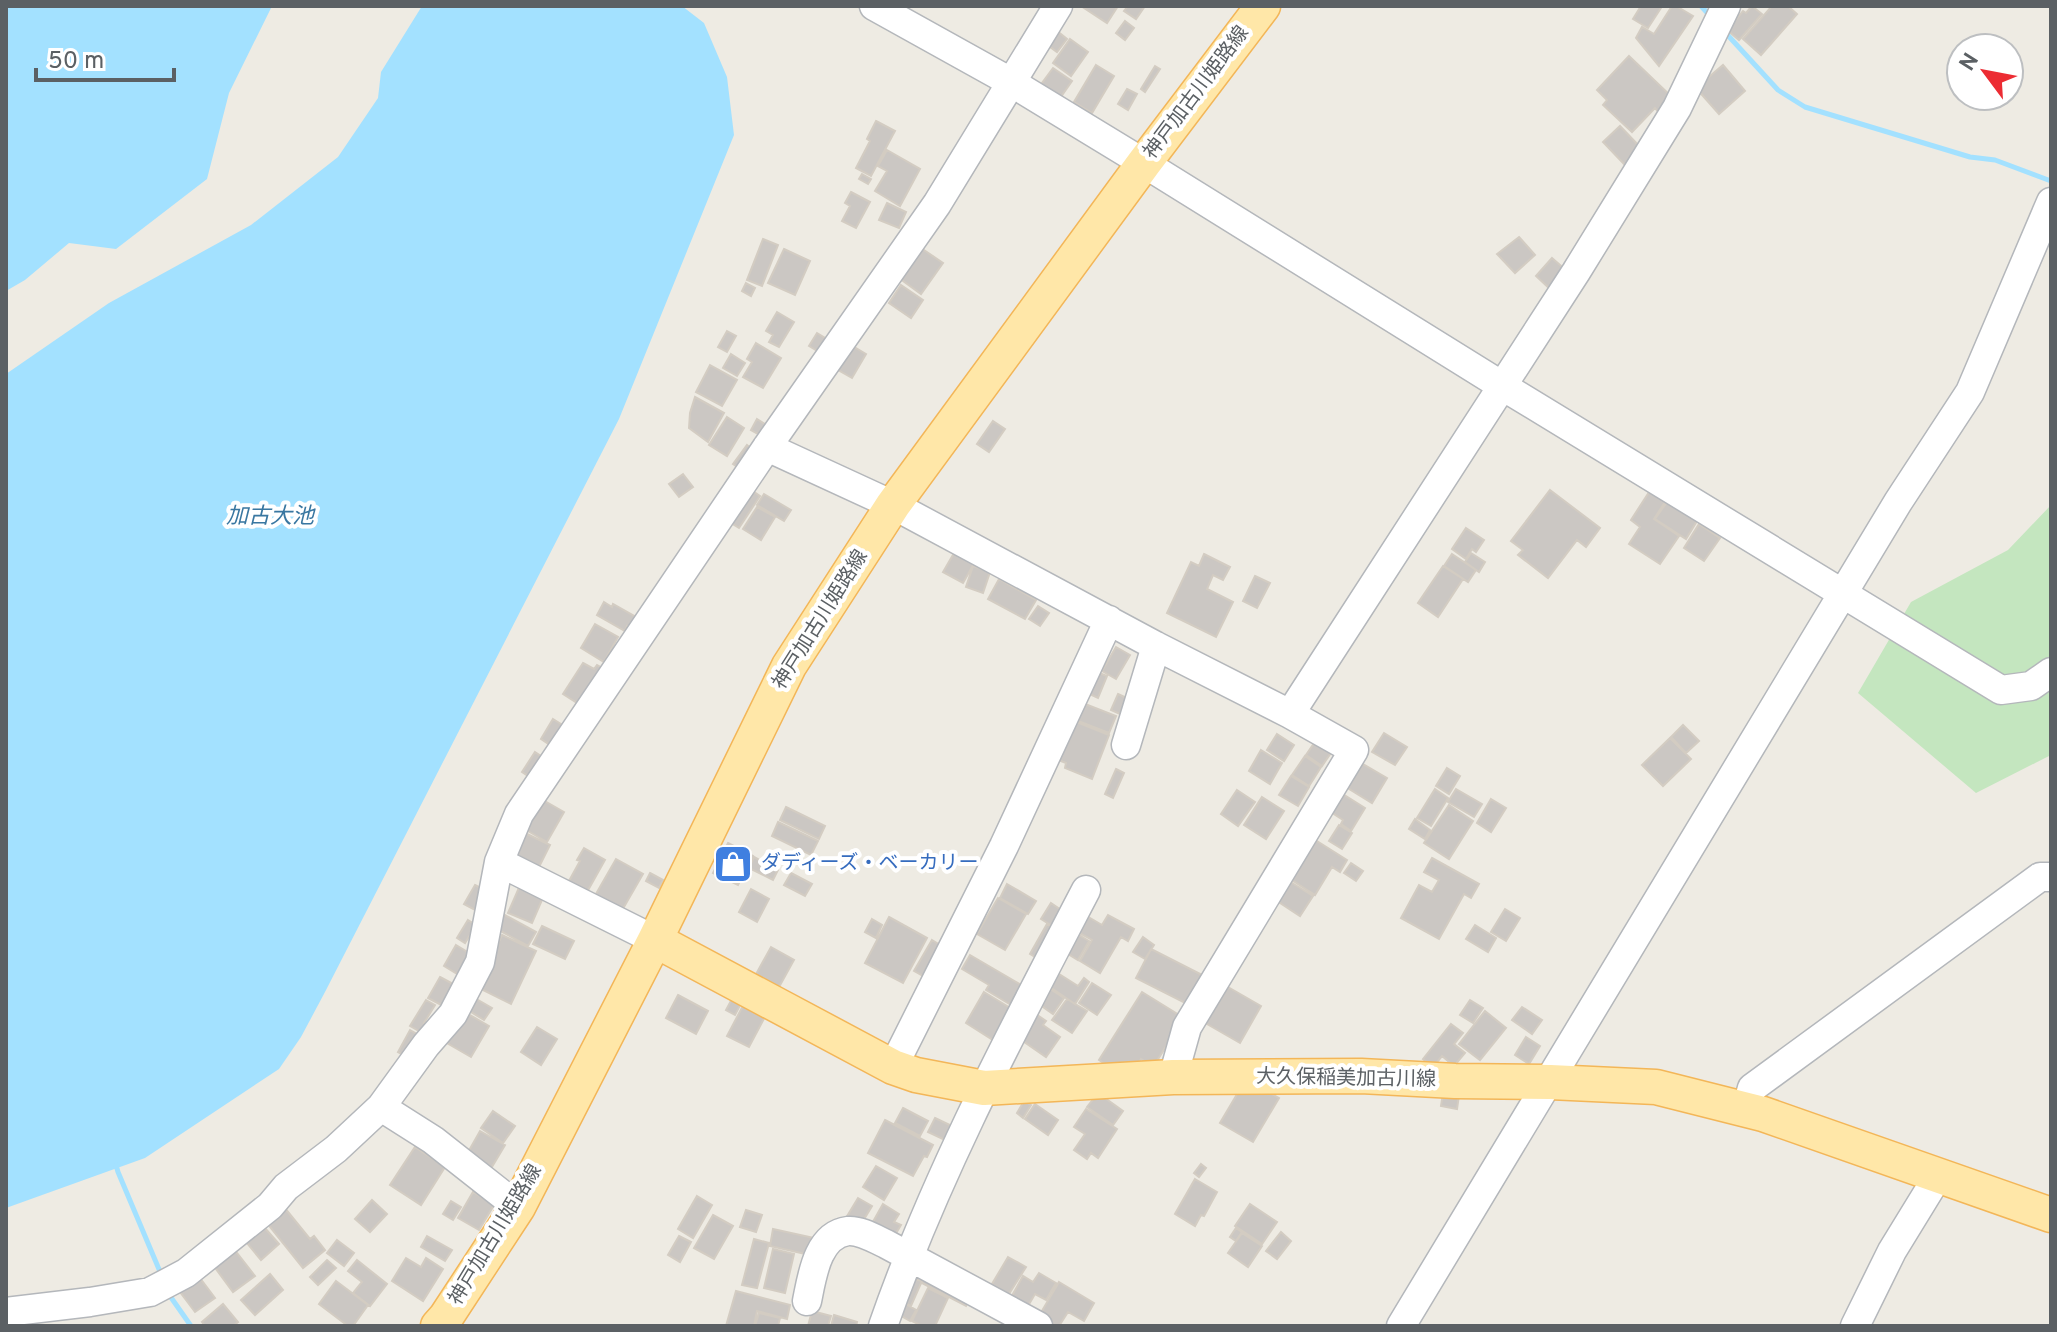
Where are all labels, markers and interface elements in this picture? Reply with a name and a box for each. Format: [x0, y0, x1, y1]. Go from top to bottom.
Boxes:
street label: 神戸加古川姫路線 [1138, 21, 1256, 165]
scale bar [36, 32, 174, 82]
north arrow [1945, 32, 2025, 112]
text: 50 m [48, 47, 104, 77]
text: N [1955, 49, 1986, 77]
water label: 加古大池 [226, 504, 316, 531]
street label: 神戸加古川姫路線 [768, 545, 874, 695]
shop icon: ダディーズ・ベーカリー [712, 843, 754, 885]
place label: ダディーズ・ベーカリー [761, 851, 979, 877]
street label: 大久保稲美加古川線 [1256, 1064, 1436, 1094]
street label: 神戸加古川姫路線 [444, 1160, 548, 1310]

